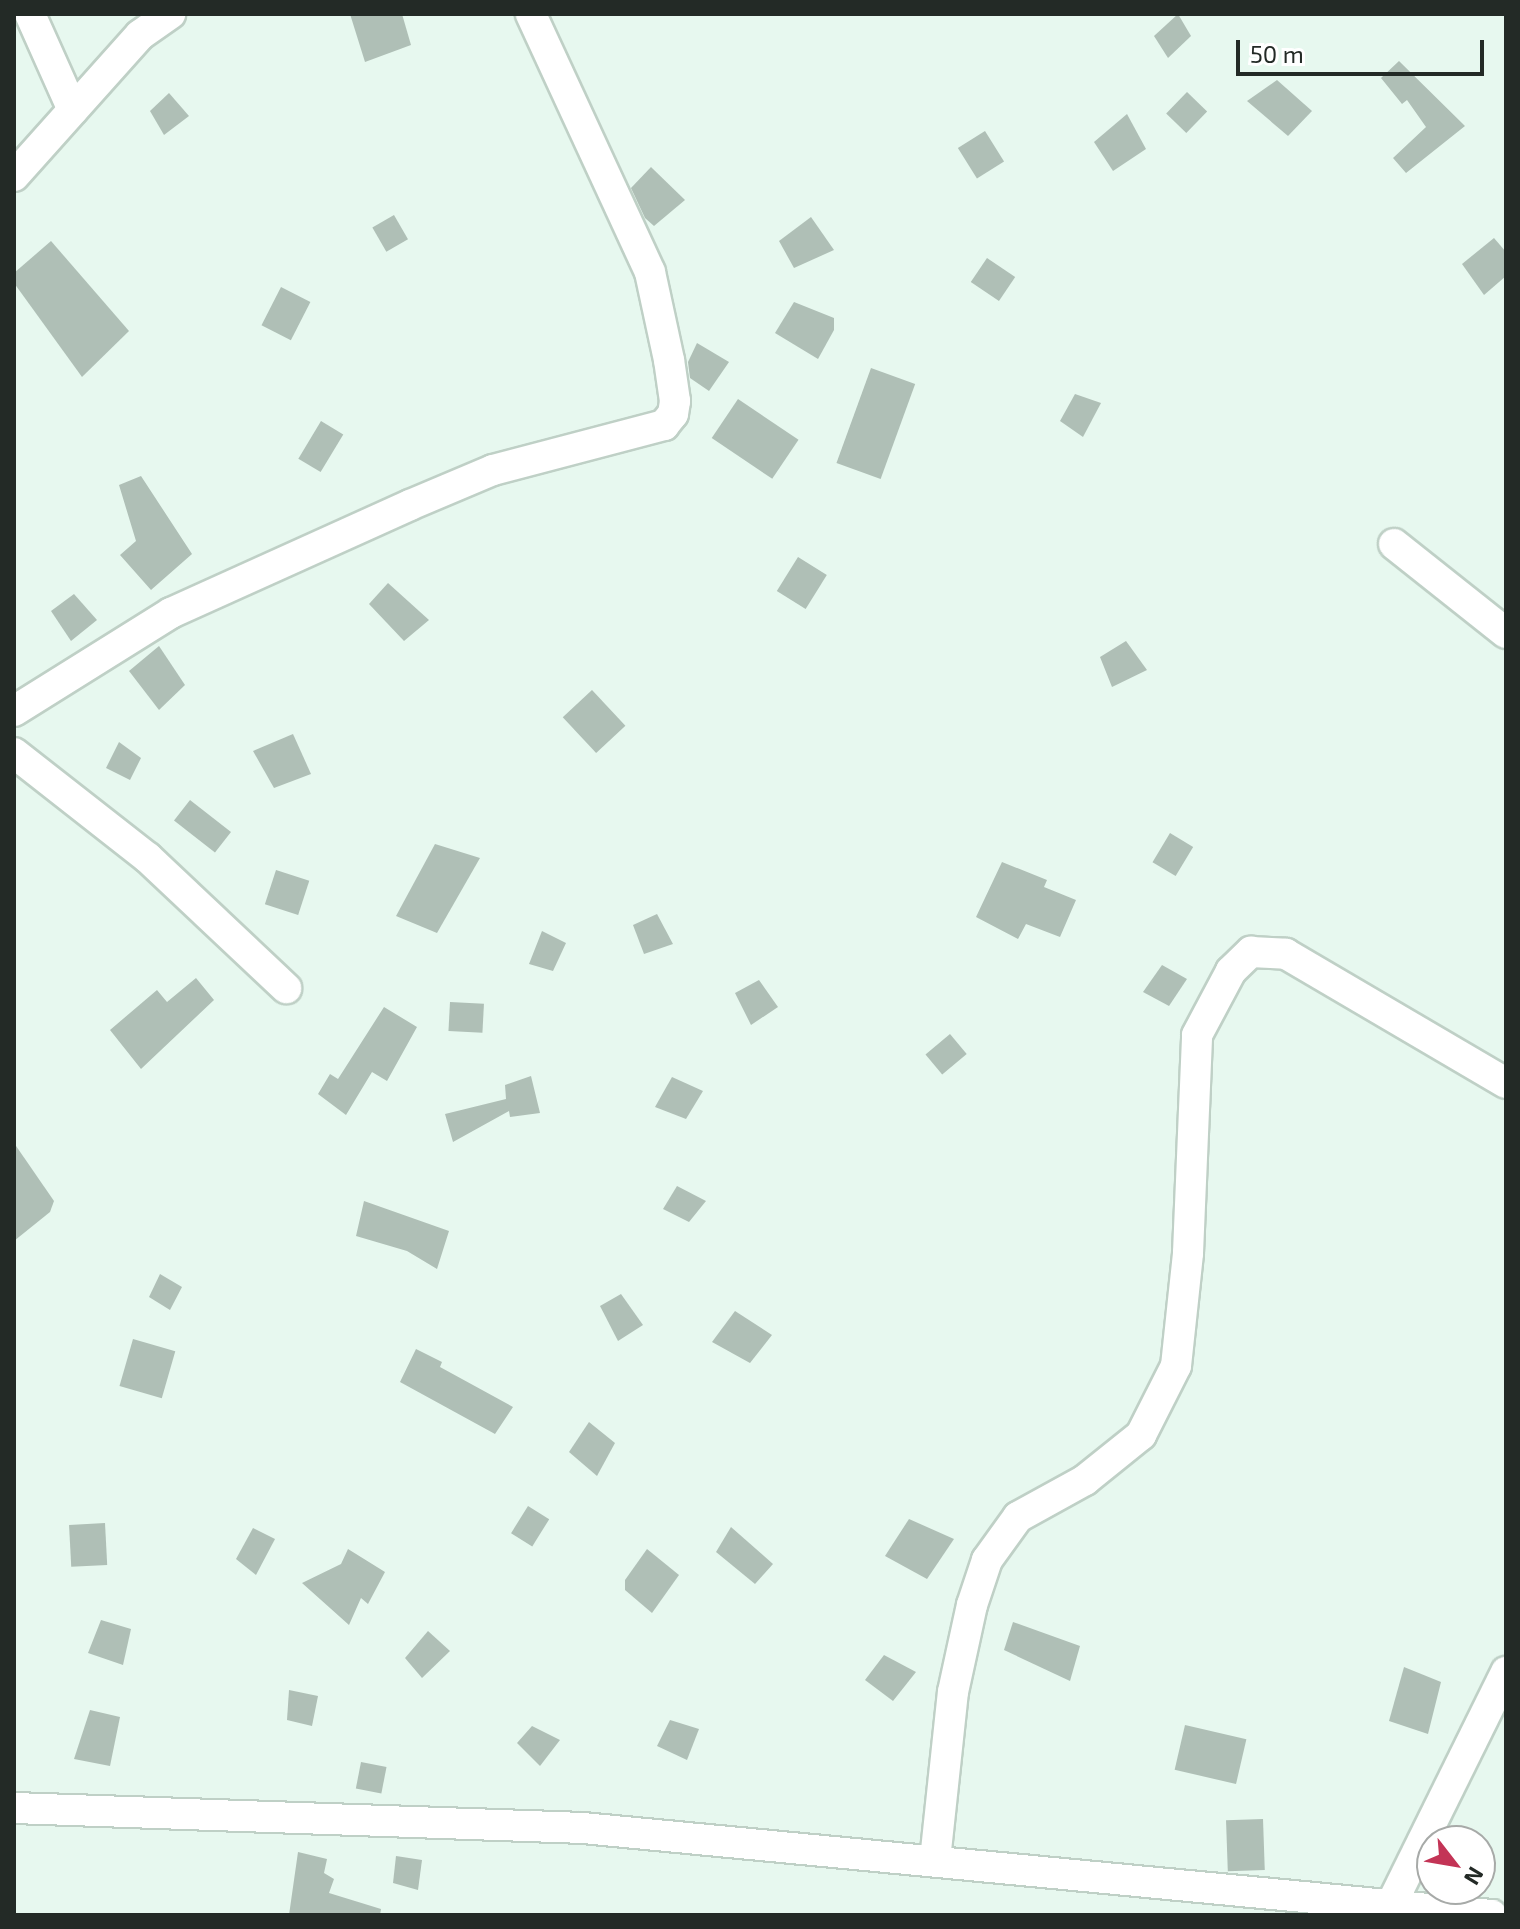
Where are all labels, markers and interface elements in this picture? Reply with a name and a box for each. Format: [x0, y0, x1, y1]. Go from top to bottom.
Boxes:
scale bar [1240, 24, 1488, 74]
text: 50 m [1250, 39, 1304, 68]
north arrow [1416, 1825, 1496, 1905]
text: N [1460, 1863, 1490, 1890]

